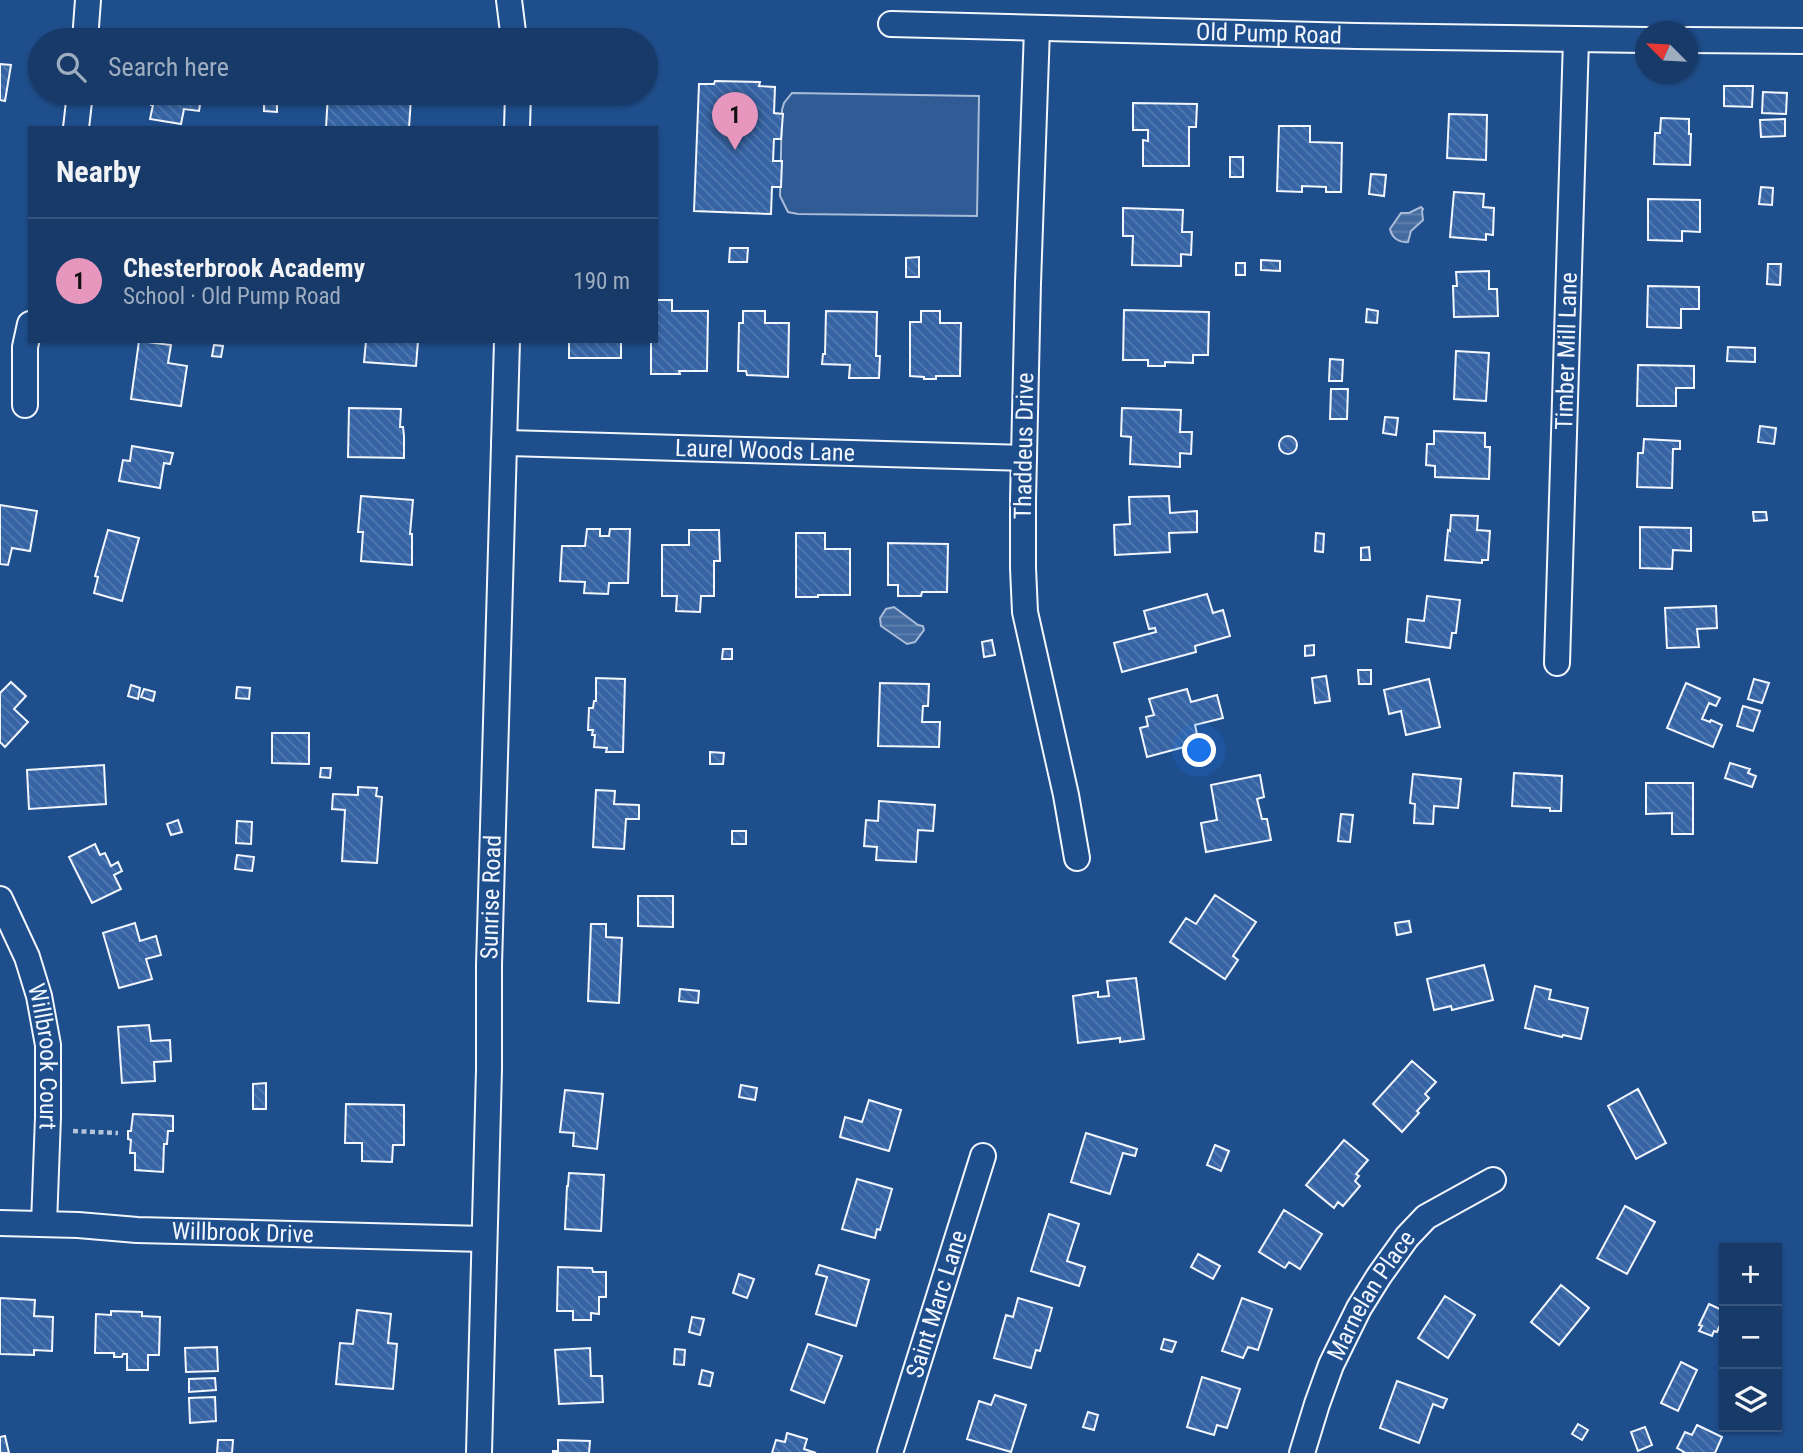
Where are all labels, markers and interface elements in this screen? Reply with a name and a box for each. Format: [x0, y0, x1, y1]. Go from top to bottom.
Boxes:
street label: Old Pump Road [1196, 18, 1342, 50]
north arrow [1635, 21, 1698, 84]
search box [28, 28, 658, 105]
icon: search [52, 48, 90, 86]
text: Search here [108, 52, 229, 82]
pin: 1 [712, 92, 758, 150]
text: Nearby [56, 154, 141, 189]
text: Chesterbrook Academy [123, 253, 365, 283]
text: 1 [73, 268, 85, 295]
text: 190 m [573, 268, 630, 295]
street label: Timber Mill Lane [1550, 272, 1583, 431]
text: School · Old Pump Road [123, 283, 341, 310]
street label: Thaddeus Drive [1009, 372, 1039, 520]
street label: Laurel Woods Lane [674, 434, 855, 467]
your location [1182, 733, 1216, 767]
street label: Sunrise Road [475, 835, 507, 960]
street label: Willbrook Court [22, 980, 62, 1130]
street label: Willbrook Drive [171, 1217, 314, 1249]
street label: Marnelan Place [1322, 1225, 1421, 1365]
street label: Saint Marc Lane [900, 1227, 973, 1381]
map controls [1719, 1243, 1782, 1432]
button: + [1719, 1243, 1782, 1306]
button: − [1719, 1306, 1782, 1369]
button: layers [1719, 1369, 1782, 1432]

